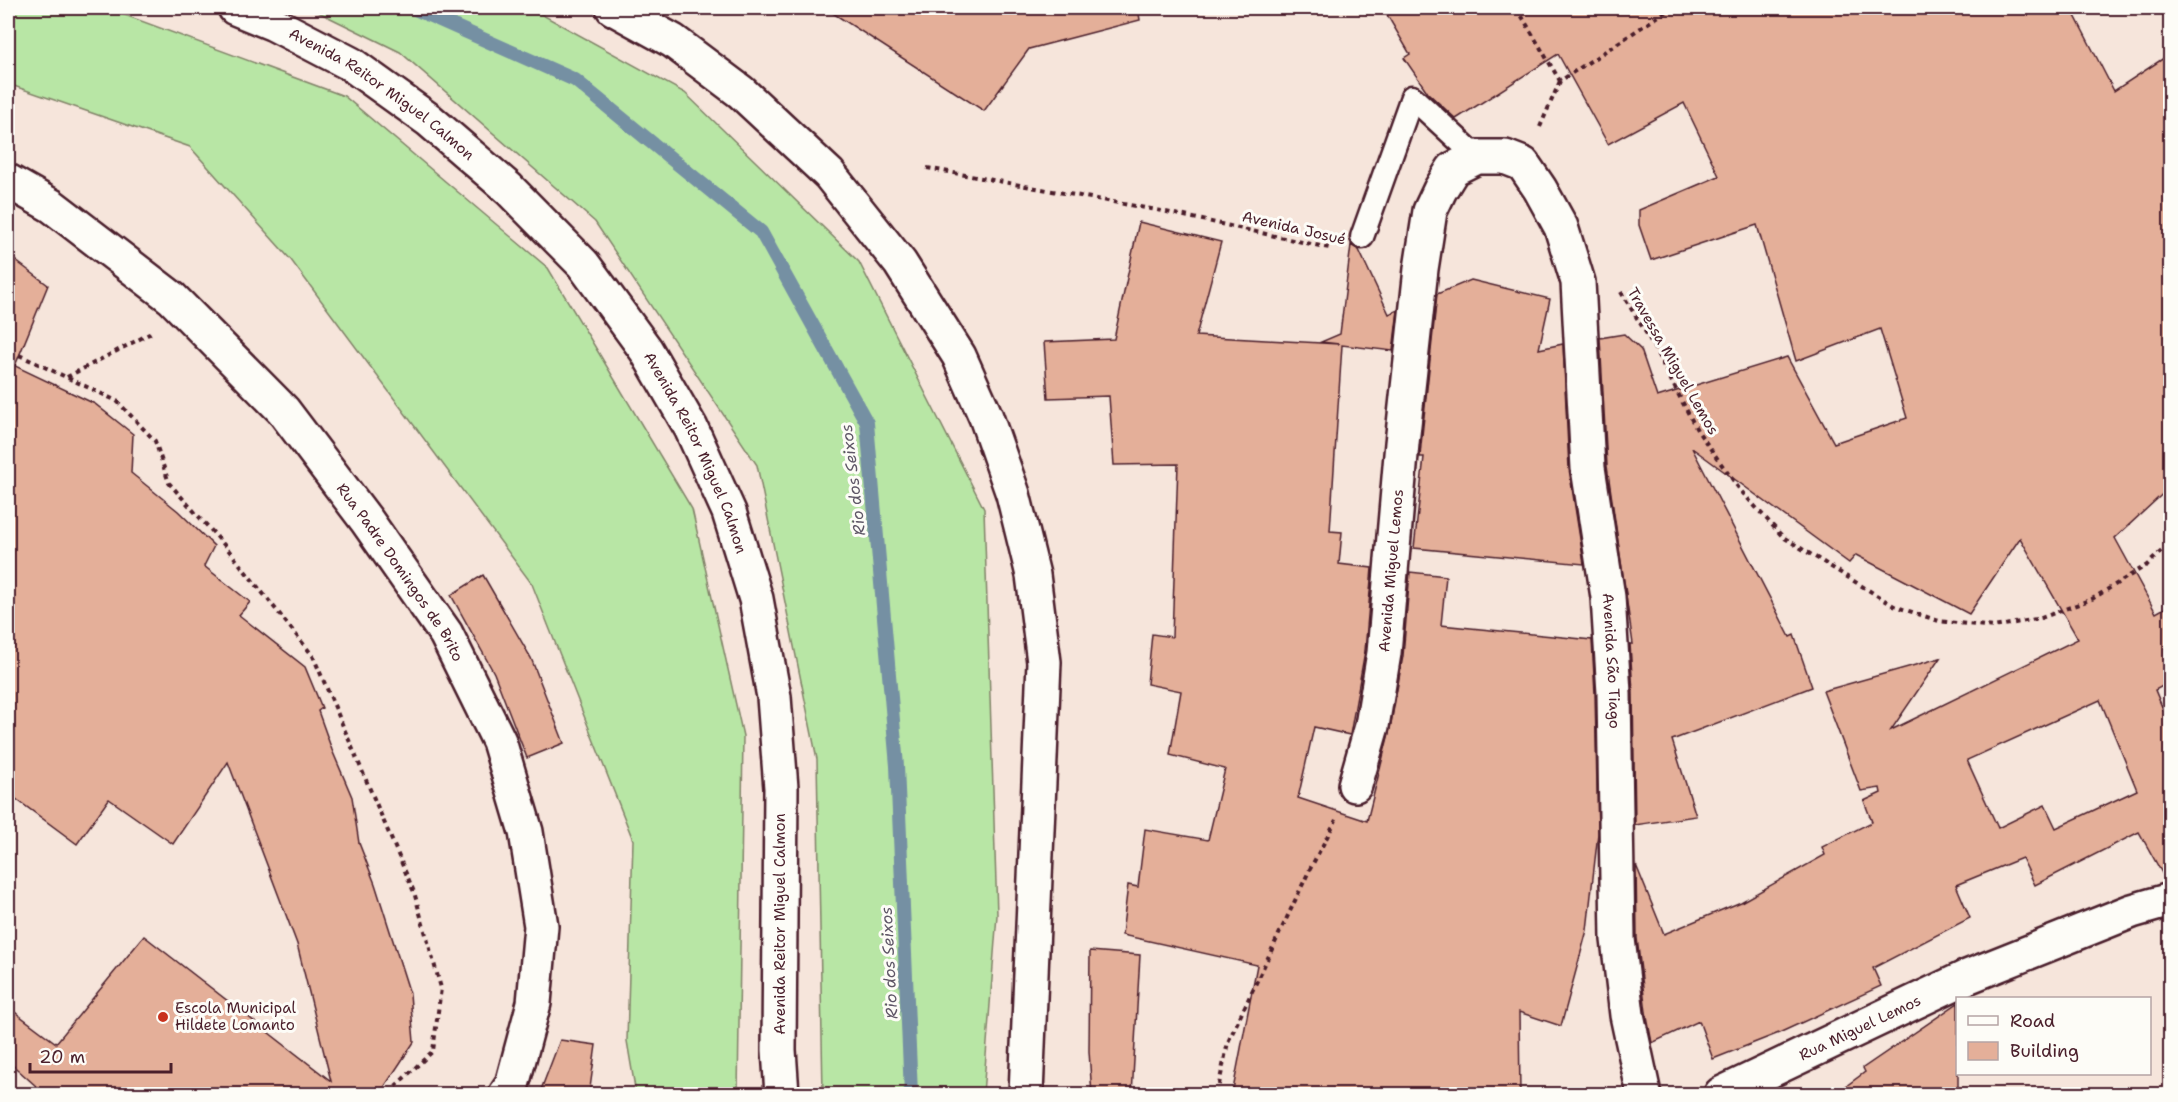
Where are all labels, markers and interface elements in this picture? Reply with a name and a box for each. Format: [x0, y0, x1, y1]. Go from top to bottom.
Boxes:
street label: Avenida Reitor Miguel Calmon [285, 23, 479, 165]
street label: Avenida Josué [1240, 206, 1348, 250]
street label: Travessa Miguel Lemos [1623, 284, 1723, 438]
street label: Avenida Reitor Miguel Calmon [639, 348, 751, 556]
water label: Rio dos Seixos [836, 423, 870, 537]
street label: Rua Padre Domingos de Brito [332, 479, 468, 665]
street label: Avenida Miguel Lemos [1374, 488, 1408, 653]
street label: Avenida São Tiago [1598, 592, 1625, 729]
street label: Avenida Reitor Miguel Calmon [770, 813, 790, 1035]
water label: Rio dos Seixos [876, 906, 902, 1020]
street label: Rua Miguel Lemos [1796, 990, 1924, 1065]
legend [1956, 997, 2151, 1075]
place label: Escola Municipal Hildete Lomanto [175, 998, 296, 1035]
text: Road [2010, 1009, 2055, 1033]
marker: Escola Municipal Hildete Lomanto [156, 1010, 170, 1024]
scale bar [30, 1036, 171, 1074]
text: Building [2010, 1039, 2079, 1063]
text: 20 m [39, 1045, 85, 1069]

